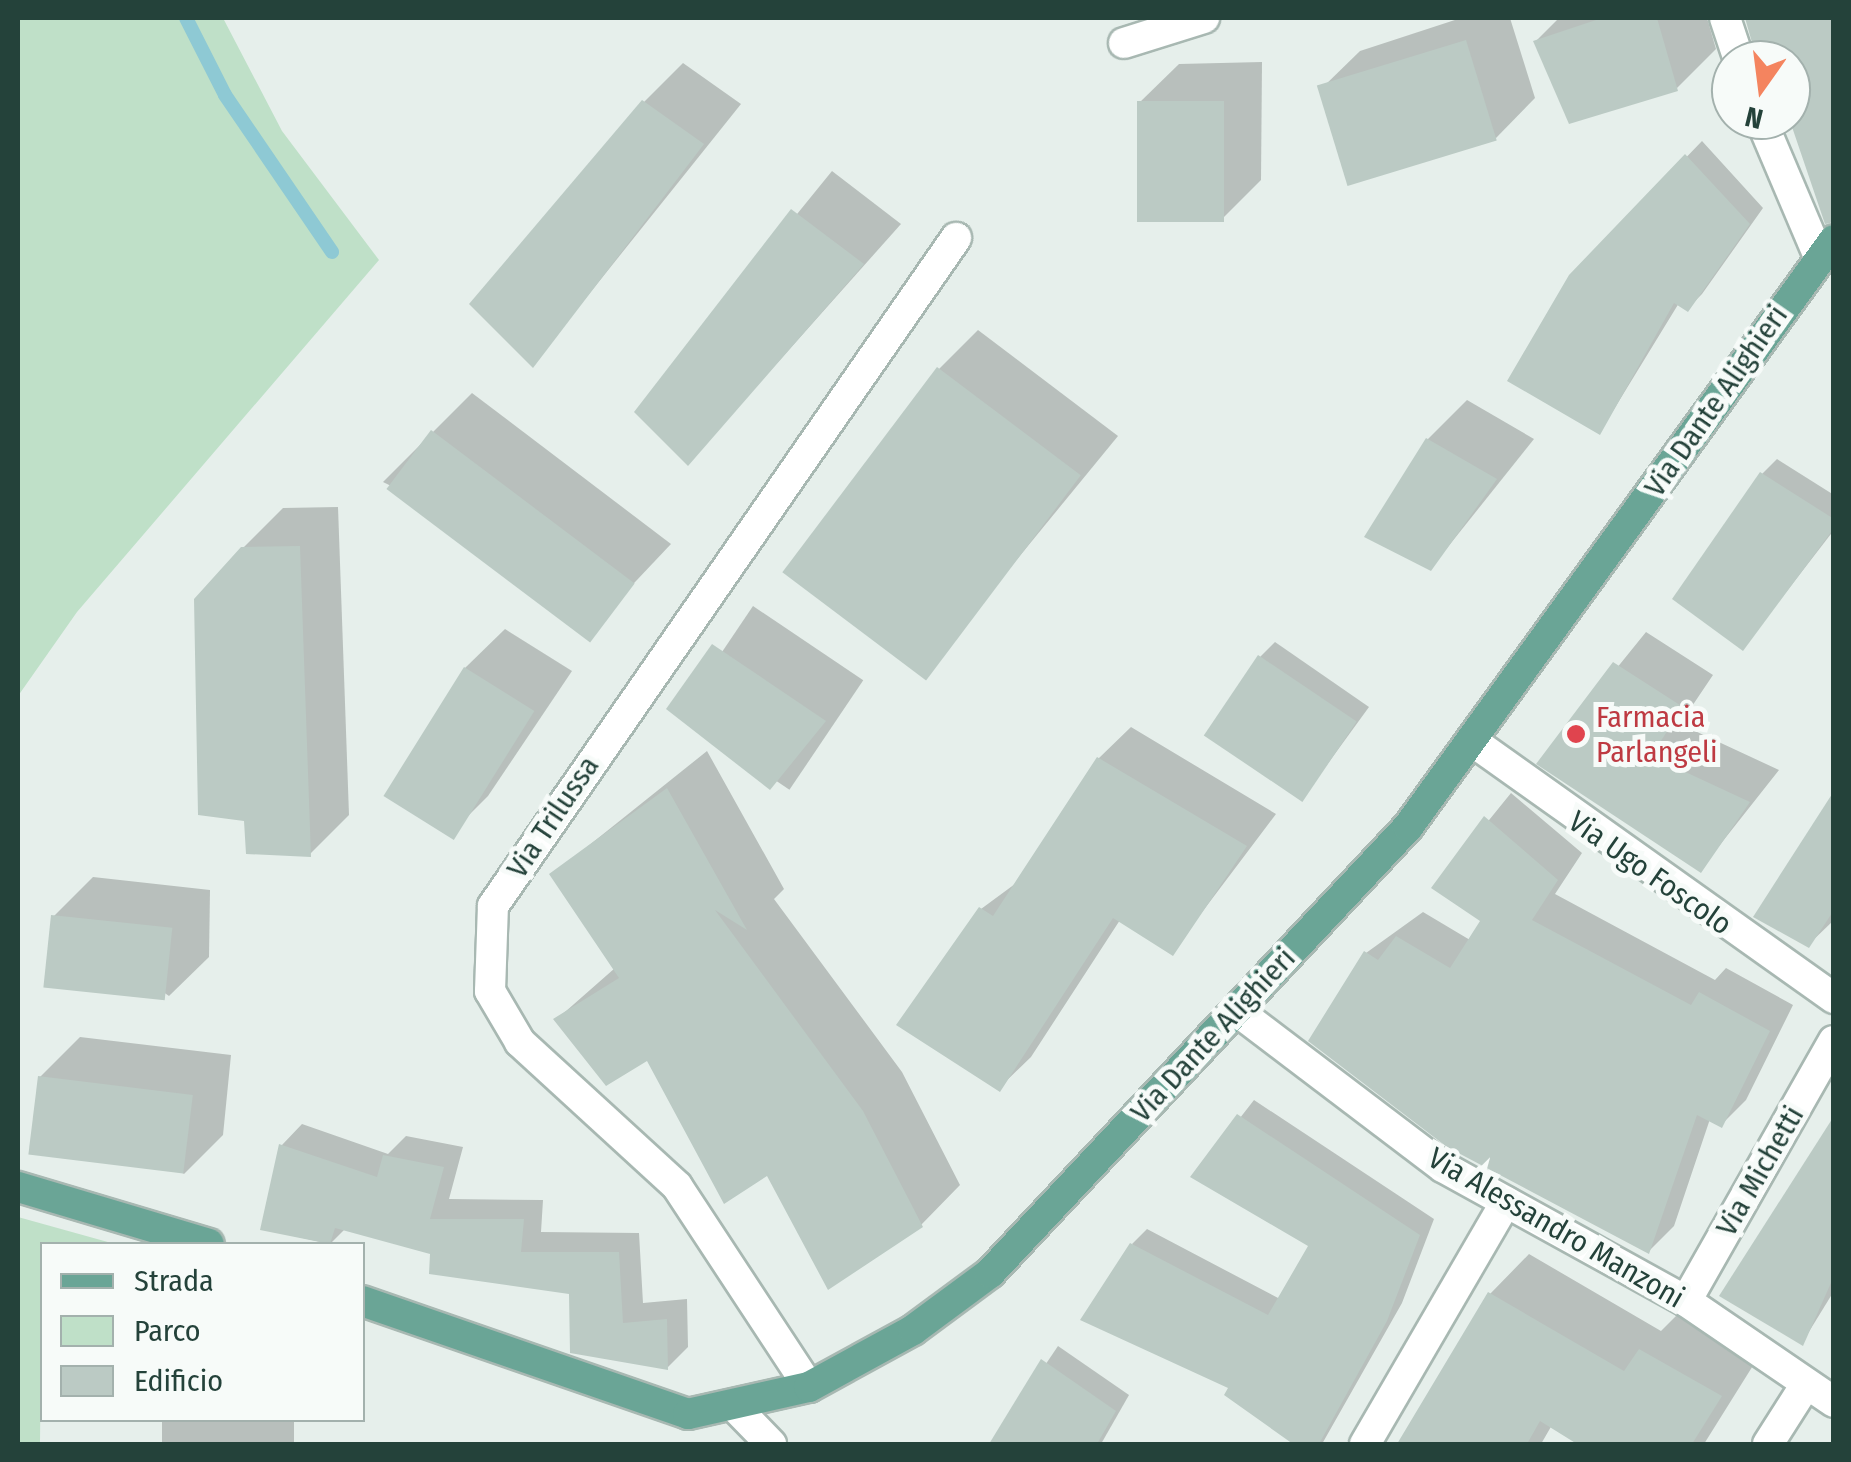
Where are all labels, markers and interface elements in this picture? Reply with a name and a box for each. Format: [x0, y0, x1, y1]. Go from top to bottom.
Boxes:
north arrow [1711, 40, 1811, 140]
text: N [1742, 100, 1766, 136]
street label: Via Dante Alighieri [1637, 299, 1795, 503]
place label: Farmacia Parlangeli [1596, 699, 1717, 770]
marker: Farmacia Parlangeli [1565, 723, 1587, 745]
street label: Via Trilussa [499, 749, 607, 885]
street label: Via Ugo Foscolo [1561, 803, 1739, 943]
street label: Via Dante Alighieri [1123, 940, 1303, 1130]
street label: Via Michetti [1708, 1100, 1812, 1242]
street label: Via Alessandro Manzoni [1422, 1140, 1690, 1316]
legend [40, 1242, 365, 1422]
text: Strada [134, 1263, 214, 1299]
text: Parco [134, 1313, 201, 1349]
text: Edificio [134, 1363, 223, 1399]

